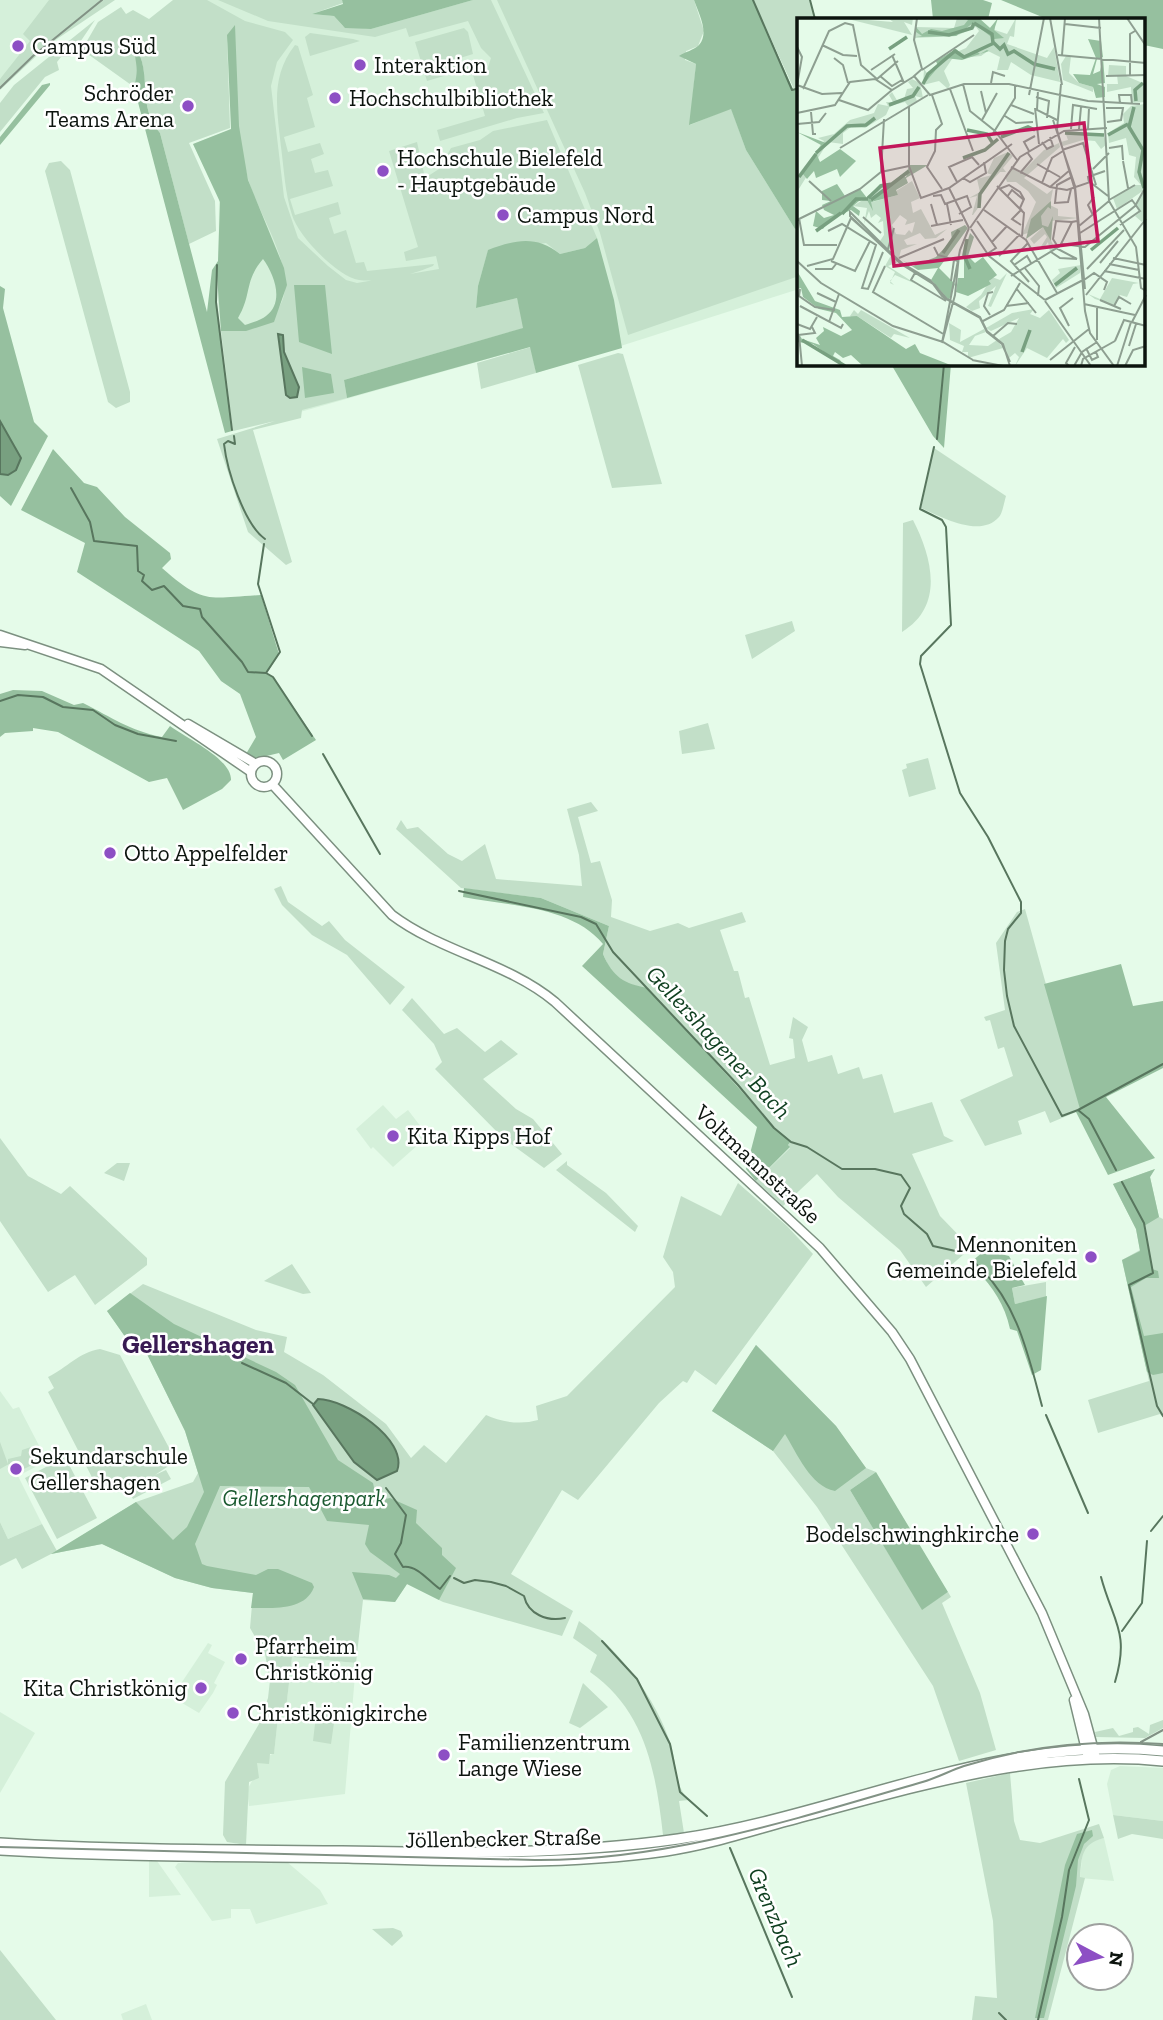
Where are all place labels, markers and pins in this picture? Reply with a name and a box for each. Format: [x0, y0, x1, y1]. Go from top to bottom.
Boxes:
place label: Campus Süd [32, 32, 157, 60]
marker: Campus Süd [10, 38, 26, 54]
place label: Interaktion [374, 51, 487, 79]
marker: Interaktion [352, 57, 368, 73]
place label: Schröder Teams Arena [45, 79, 174, 133]
place label: Hochschulbibliothek [349, 84, 553, 112]
marker: Hochschulbibliothek [327, 90, 343, 106]
marker: Schröder Teams Arena [180, 98, 196, 114]
place label: Hochschule Bielefeld - Hauptgebäude [397, 144, 603, 198]
marker: Hochschule Bielefeld - Hauptgebäude [375, 163, 391, 179]
place label: Campus Nord [517, 201, 655, 229]
marker: Campus Nord [495, 207, 511, 223]
place label: Otto Appelfelder [124, 839, 288, 867]
marker: Otto Appelfelder [102, 845, 118, 861]
place label: Kita Kipps Hof [407, 1122, 553, 1150]
marker: Kita Kipps Hof [385, 1128, 401, 1144]
place label: Mennoniten Gemeinde Bielefeld [887, 1230, 1077, 1284]
marker: Mennoniten Gemeinde Bielefeld [1083, 1249, 1099, 1265]
place label: Sekundarschule Gellershagen [30, 1442, 188, 1496]
marker: Sekundarschule Gellershagen [8, 1461, 24, 1477]
place label: Bodelschwinghkirche [806, 1520, 1019, 1548]
marker: Bodelschwinghkirche [1025, 1526, 1041, 1542]
place label: Pfarrheim Christkönig [255, 1632, 373, 1686]
marker: Pfarrheim Christkönig [233, 1651, 249, 1667]
place label: Kita Christkönig [23, 1674, 187, 1702]
marker: Kita Christkönig [193, 1680, 209, 1696]
place label: Christkönigkirche [247, 1699, 427, 1727]
marker: Christkönigkirche [225, 1705, 241, 1721]
place label: Familienzentrum Lange Wiese [458, 1728, 630, 1782]
marker: Familienzentrum Lange Wiese [436, 1747, 452, 1763]

